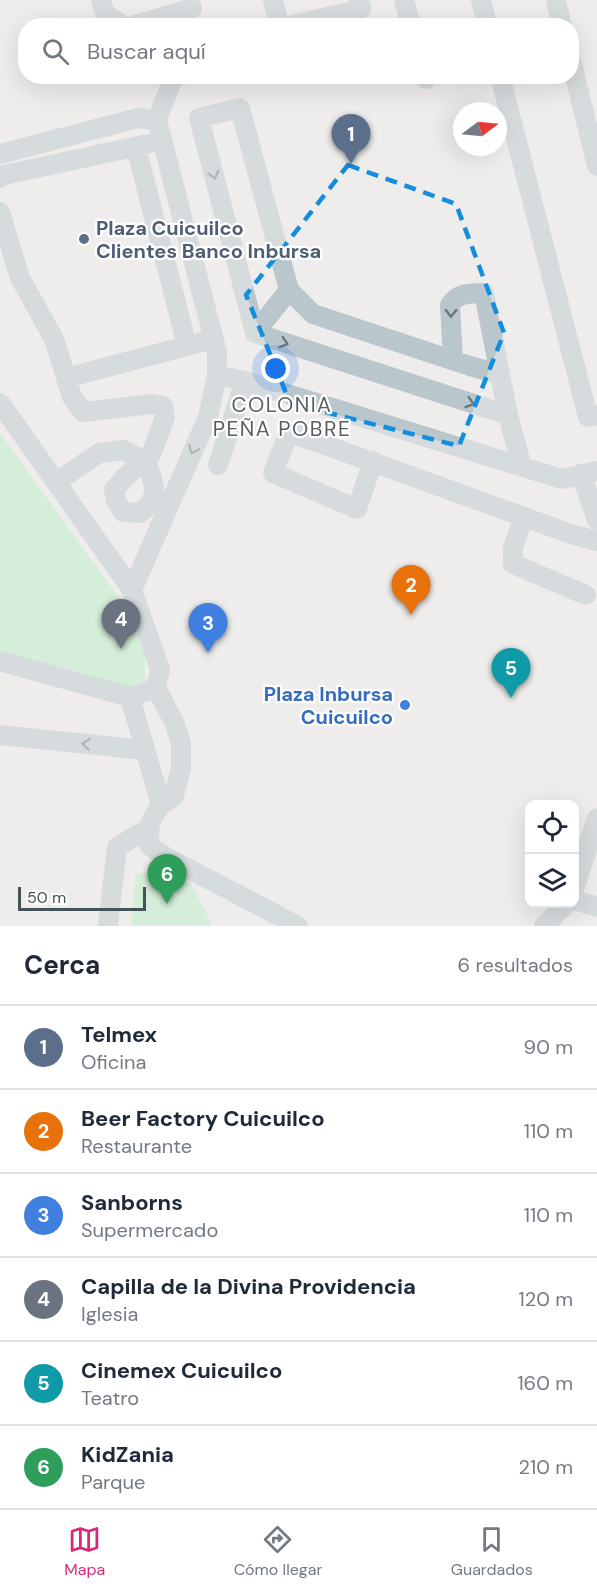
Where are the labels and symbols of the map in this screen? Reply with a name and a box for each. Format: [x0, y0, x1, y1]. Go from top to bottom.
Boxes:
north arrow [453, 102, 507, 156]
pin: 1 [332, 114, 370, 164]
one-way arrow [207, 169, 219, 179]
place label: Plaza Cuicuilco Clientes Banco Inbursa [96, 215, 321, 264]
marker: Plaza Cuicuilco Clientes Banco Inbursa [77, 232, 91, 246]
one-way arrow [445, 309, 457, 318]
one-way arrow [278, 335, 289, 348]
your location [261, 354, 290, 383]
district label: COLONIA PEÑA POBRE [213, 391, 351, 443]
one-way arrow [464, 396, 475, 408]
one-way arrow [188, 444, 200, 455]
pin: 2 [392, 566, 430, 615]
pin: 4 [102, 600, 140, 649]
pin: 3 [188, 604, 228, 653]
pin: 5 [492, 648, 530, 698]
place label: Plaza Inbursa Cuicuilco [264, 681, 393, 730]
marker: Plaza Inbursa Cuicuilco [398, 698, 412, 712]
one-way arrow [81, 738, 91, 751]
pin: 6 [148, 854, 186, 904]
scale bar [18, 884, 146, 911]

